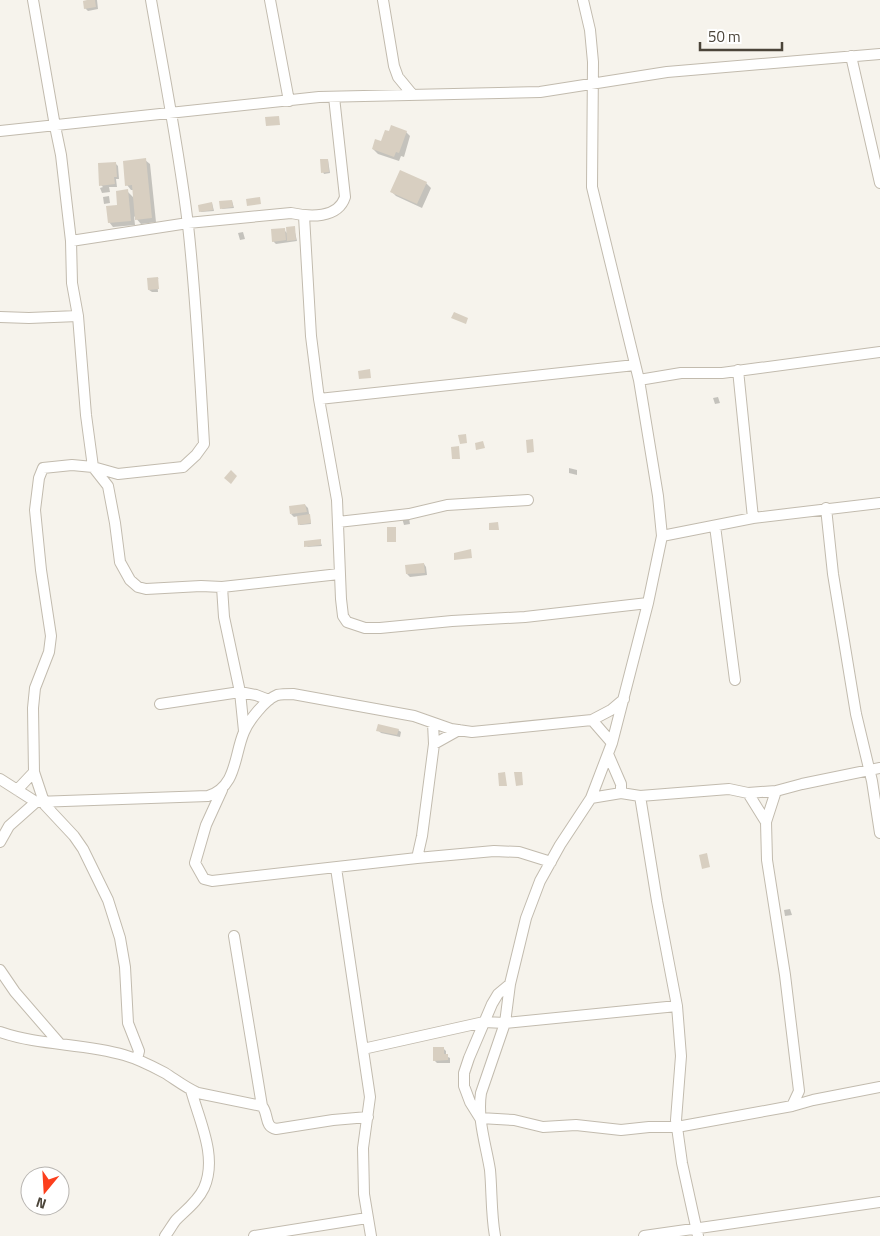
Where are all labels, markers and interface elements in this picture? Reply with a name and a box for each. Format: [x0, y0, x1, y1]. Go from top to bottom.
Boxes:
scale bar [700, 20, 782, 52]
text: 50 m [708, 25, 741, 48]
north arrow [20, 1166, 70, 1216]
text: N [33, 1192, 49, 1215]

